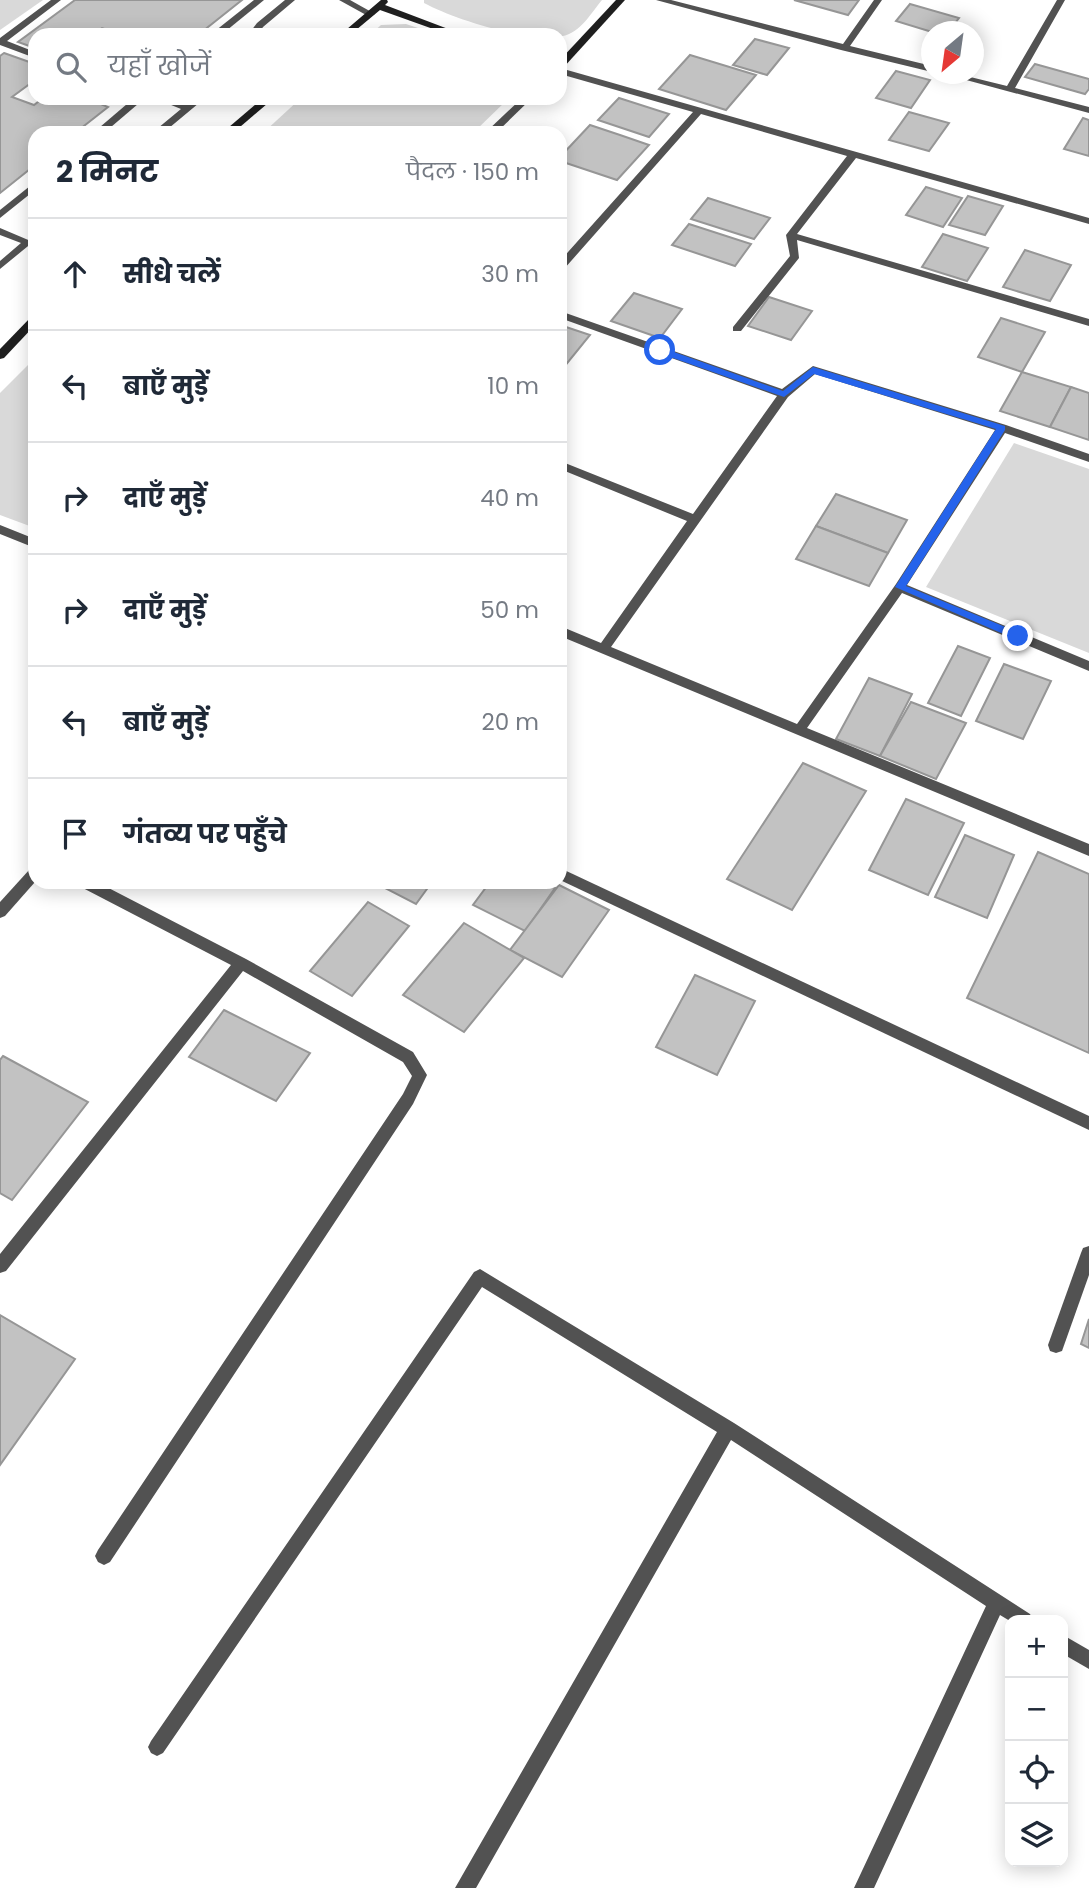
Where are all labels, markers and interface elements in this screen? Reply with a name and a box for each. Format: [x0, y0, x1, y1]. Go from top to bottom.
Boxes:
north arrow [921, 21, 984, 84]
search box [28, 28, 567, 105]
icon: search [52, 48, 90, 86]
text: यहाँ खोजें [108, 48, 211, 84]
text: 2 मिनट [56, 150, 158, 193]
text: पैदल · 150 m [406, 156, 539, 188]
icon: ahead [56, 255, 94, 293]
text: सीधे चलें [123, 256, 221, 292]
text: 30 m [481, 258, 539, 290]
route start [644, 334, 675, 365]
icon: left [56, 367, 94, 405]
text: बाएँ मुड़ें [123, 368, 208, 404]
text: 10 m [487, 370, 539, 402]
icon: right [56, 479, 94, 517]
text: दाएँ मुड़ें [123, 480, 206, 516]
text: 40 m [480, 482, 539, 514]
icon: right [56, 591, 94, 629]
text: दाएँ मुड़ें [123, 592, 206, 628]
text: 50 m [480, 594, 539, 626]
route end [1002, 620, 1033, 651]
icon: left [56, 703, 94, 741]
text: बाएँ मुड़ें [123, 704, 208, 740]
text: 20 m [481, 706, 539, 738]
icon: arrive [56, 815, 94, 853]
text: गंतव्य पर पहुँचे [123, 816, 287, 852]
map controls [1005, 1615, 1068, 1867]
button: + [1005, 1615, 1068, 1678]
button: − [1005, 1678, 1068, 1741]
button: locate [1005, 1741, 1068, 1804]
button: layers [1005, 1804, 1068, 1867]

